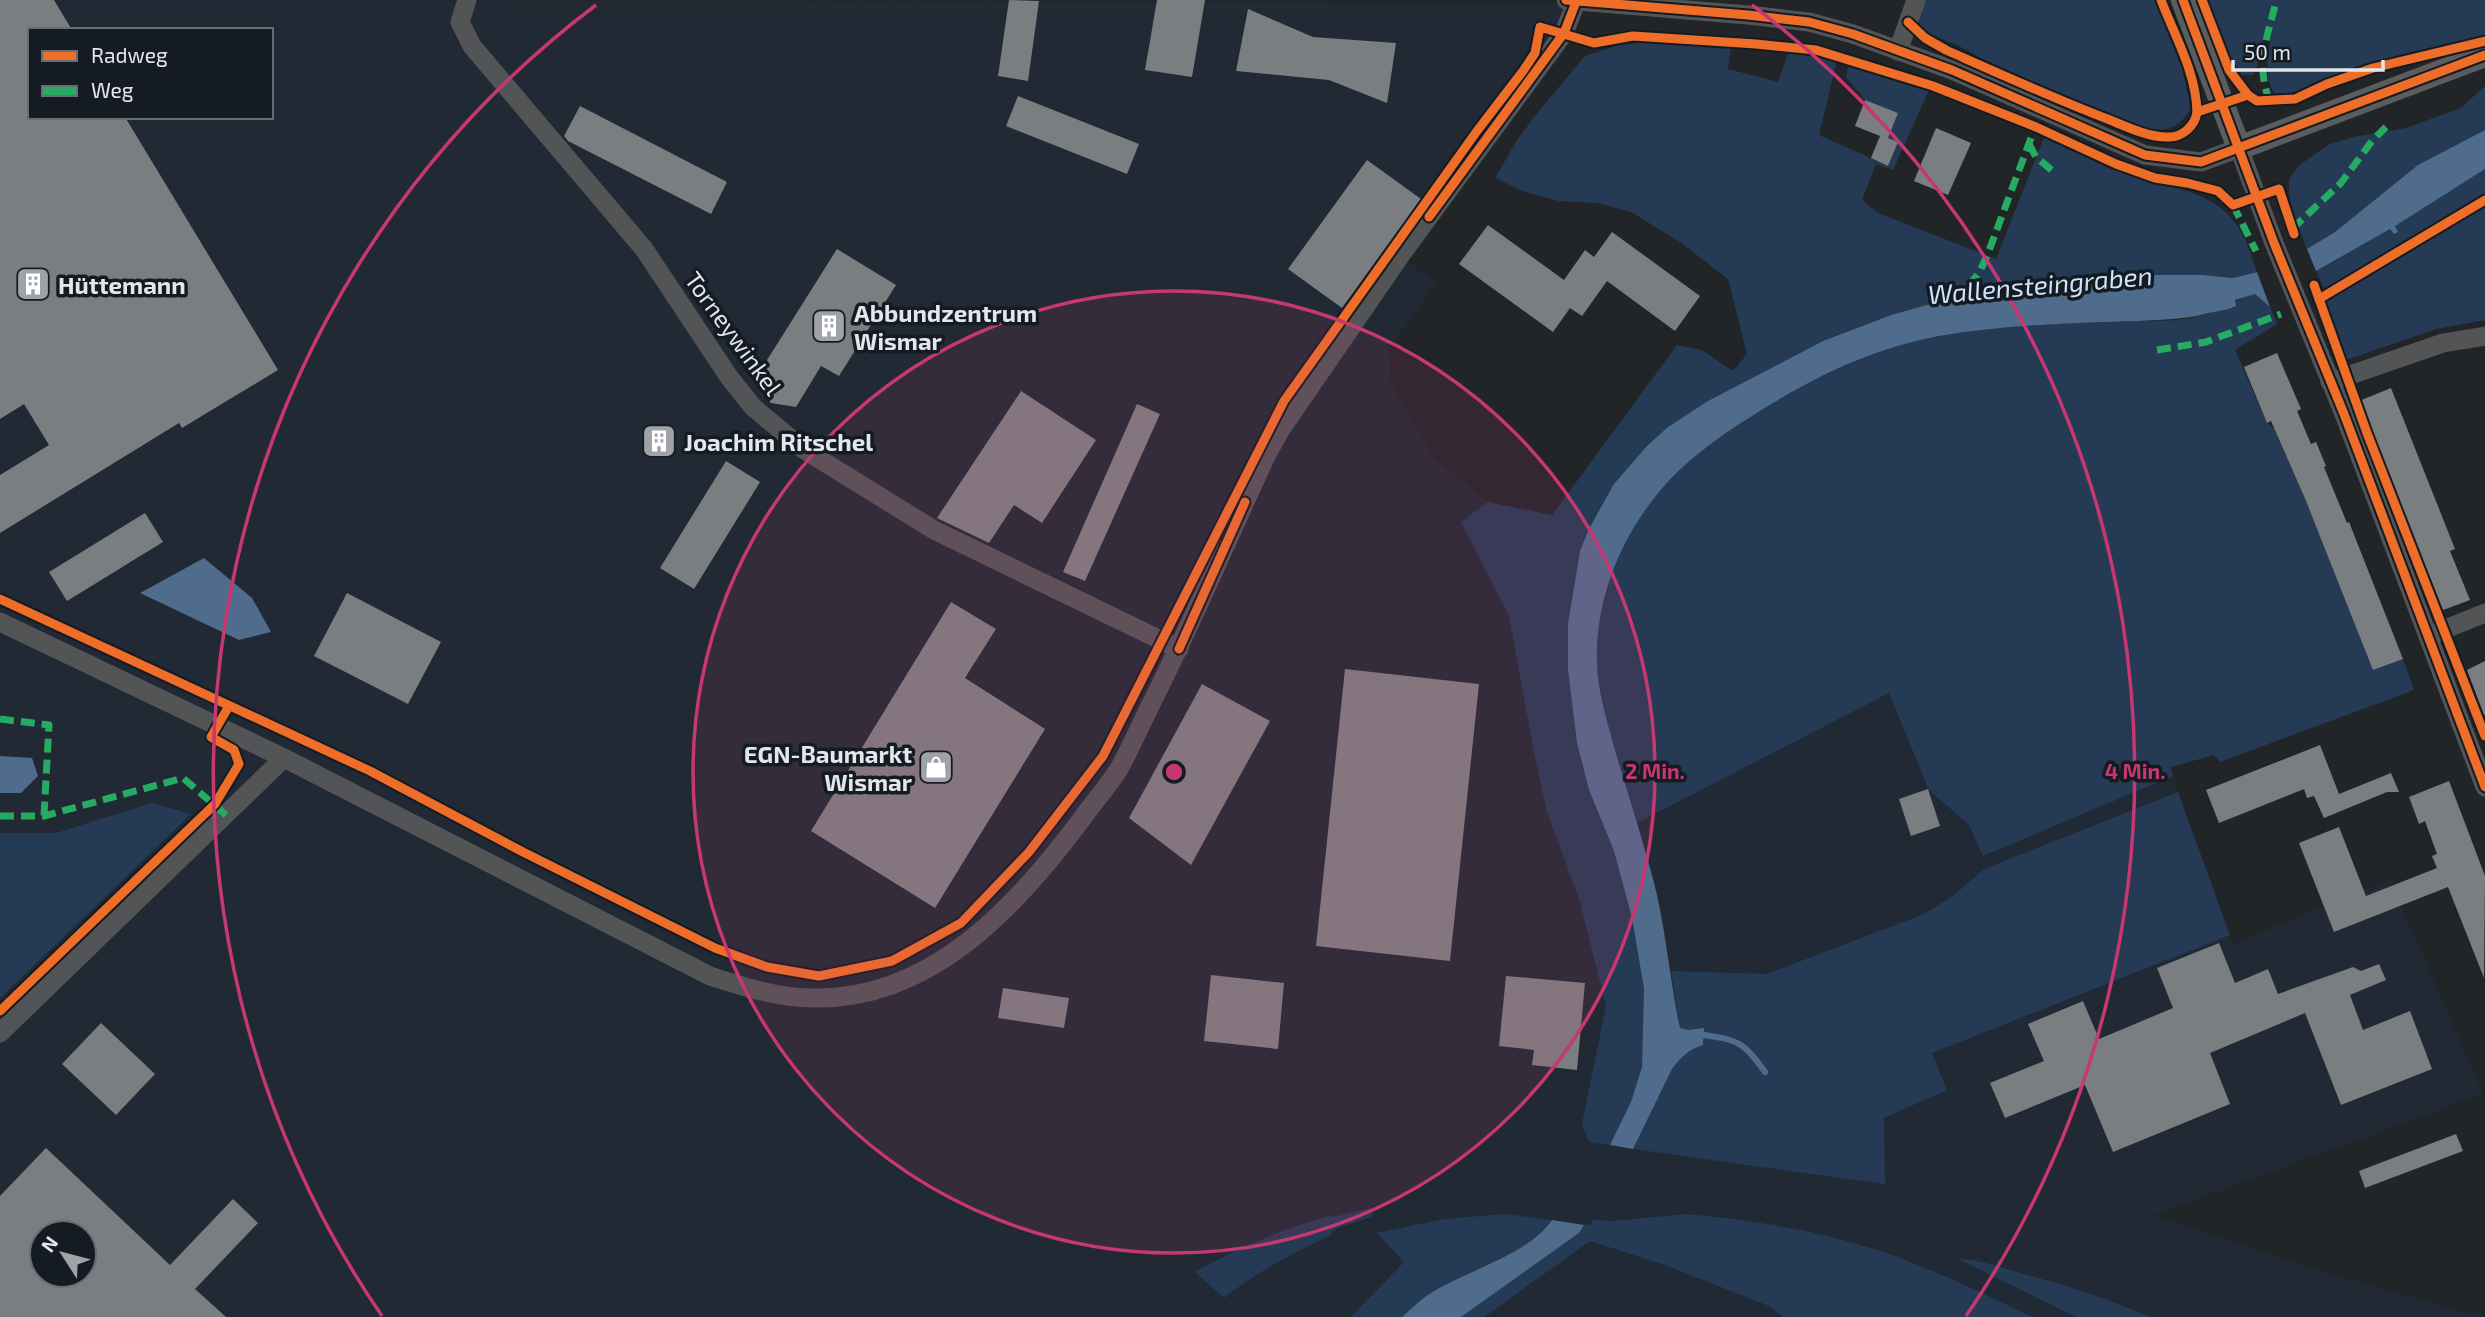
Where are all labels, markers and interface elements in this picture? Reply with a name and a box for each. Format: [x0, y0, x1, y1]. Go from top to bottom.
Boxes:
legend [28, 28, 273, 119]
scale bar [2233, 28, 2384, 72]
text: 50 m [2244, 39, 2291, 64]
text: Radweg [91, 42, 168, 67]
text: Weg [91, 77, 134, 102]
water label: Wallensteingraben [1926, 259, 2154, 309]
building icon: Hüttemann [14, 265, 52, 303]
street label: Torneywinkel [680, 266, 788, 400]
place label: Hüttemann [58, 270, 186, 299]
place label: Abbundzentrum Wismar [854, 298, 1037, 355]
building icon: Abbundzentrum Wismar [810, 307, 848, 345]
building icon: Joachim Ritschel [640, 422, 678, 460]
place label: Joachim Ritschel [684, 427, 873, 456]
place label: EGN-Baumarkt Wismar [744, 739, 913, 796]
shop icon: EGN-Baumarkt Wismar [917, 748, 955, 786]
text: 2 Min. [1625, 758, 1685, 783]
text: 4 Min. [2105, 758, 2165, 783]
centre of rings [1162, 760, 1186, 784]
north arrow [28, 1219, 98, 1289]
text: N [36, 1231, 62, 1256]

